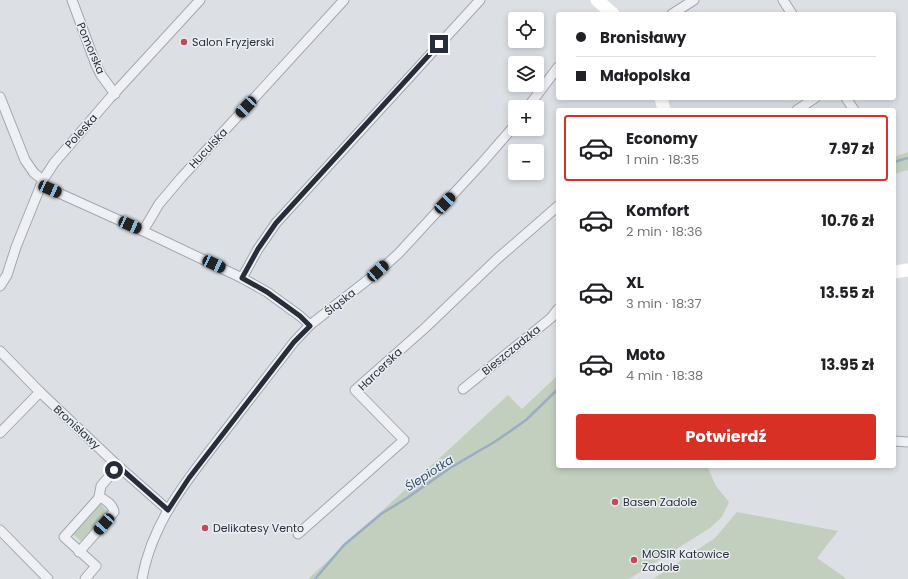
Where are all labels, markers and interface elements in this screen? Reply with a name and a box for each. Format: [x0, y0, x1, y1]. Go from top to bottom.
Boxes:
map controls [508, 12, 544, 180]
button: locate [508, 12, 544, 48]
street label: Pomorska [73, 20, 109, 76]
text: Bronisławy [600, 27, 686, 48]
place label: Salon Fryzjerski [192, 34, 275, 50]
route end [430, 35, 448, 53]
marker: Salon Fryzjerski [179, 37, 189, 47]
button: layers [508, 56, 544, 92]
text: Małopolska [600, 65, 690, 86]
car [233, 94, 259, 120]
button: + [508, 100, 544, 136]
street label: Poleska [61, 110, 101, 152]
street label: Huculska [185, 124, 231, 172]
text: Economy [626, 128, 698, 149]
icon: car [578, 130, 614, 166]
text: 7.97 zł [829, 138, 874, 159]
button: − [508, 144, 544, 180]
text: 1 min · 18:35 [626, 150, 699, 169]
car [37, 179, 63, 199]
car [432, 190, 458, 216]
text: Komfort [626, 200, 689, 221]
icon: car [578, 202, 614, 238]
text: 10.76 zł [821, 210, 874, 231]
car [117, 215, 143, 235]
text: 2 min · 18:36 [626, 222, 703, 241]
car [201, 253, 227, 275]
car [365, 259, 391, 283]
text: XL [626, 272, 644, 293]
icon: car [578, 274, 614, 310]
text: 13.55 zł [820, 282, 874, 303]
street label: Śląska [321, 285, 359, 319]
text: 3 min · 18:37 [626, 294, 702, 313]
street label: Bieszczadzka [478, 321, 544, 379]
street label: Harcerska [354, 344, 406, 394]
text: Moto [626, 344, 665, 365]
icon: car [578, 346, 614, 382]
text: 13.95 zł [821, 354, 874, 375]
text: 4 min · 18:38 [626, 366, 703, 385]
street label: Bronisławy [50, 401, 105, 453]
button: Potwierdź [576, 414, 876, 460]
water label: Ślepiotka [401, 451, 457, 495]
route start [105, 461, 123, 479]
place label: Basen Zadole [623, 494, 697, 510]
marker: Basen Zadole [610, 497, 620, 507]
car [92, 511, 116, 537]
place label: Delikatesy Vento [213, 520, 304, 536]
marker: Delikatesy Vento [200, 523, 210, 533]
place label: MOSIR Katowice Zadole [642, 546, 729, 575]
marker: MOSIR Katowice Zadole [629, 555, 639, 565]

